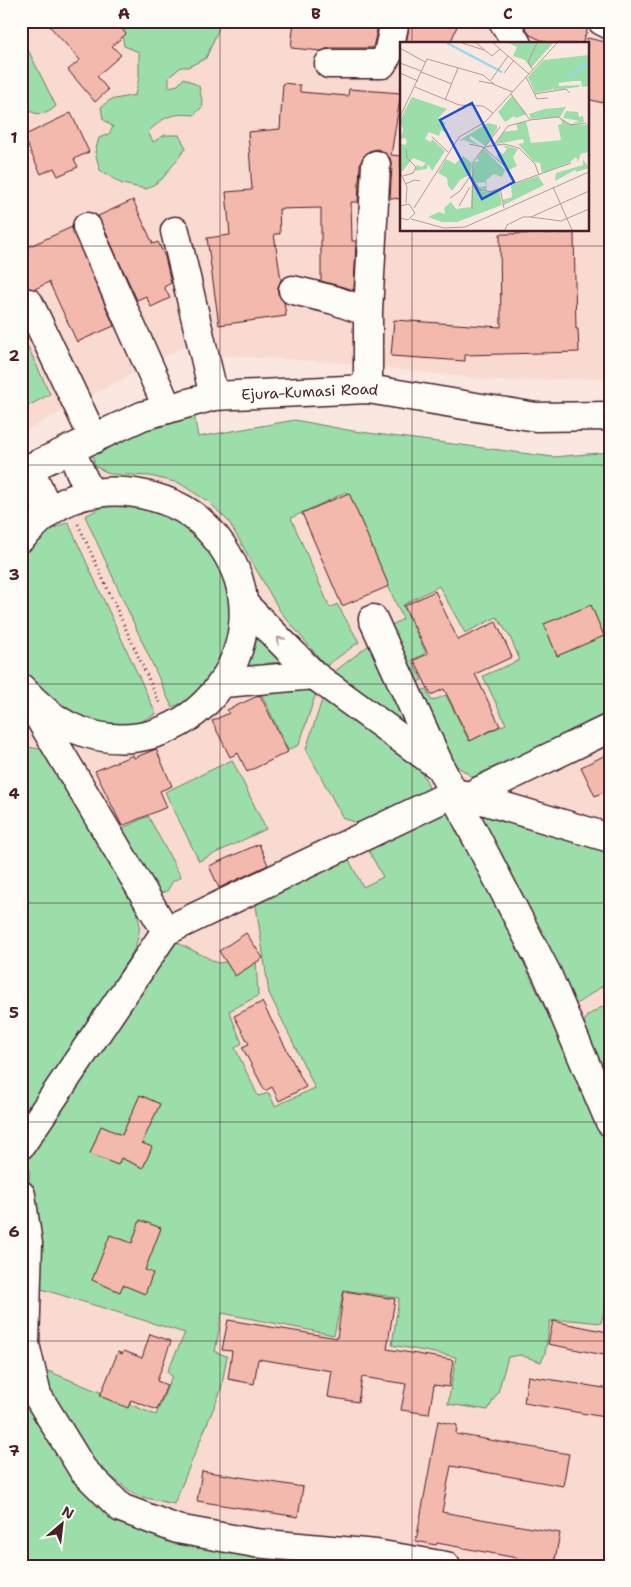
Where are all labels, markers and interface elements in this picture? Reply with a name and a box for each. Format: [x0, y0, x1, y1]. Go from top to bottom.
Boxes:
text: A [118, 3, 130, 24]
text: B [311, 3, 321, 24]
text: C [503, 3, 513, 24]
inset map [400, 42, 588, 231]
text: 1 [10, 127, 18, 148]
text: 2 [8, 345, 20, 366]
street label: Ejura-Kumasi Road [241, 379, 380, 405]
text: 3 [8, 564, 20, 585]
one-way arrow [276, 637, 285, 646]
text: 4 [8, 783, 20, 804]
text: 5 [9, 1002, 19, 1023]
text: 6 [8, 1221, 20, 1242]
text: 7 [8, 1440, 20, 1461]
north arrow [38, 1500, 88, 1550]
text: N [59, 1502, 77, 1523]

